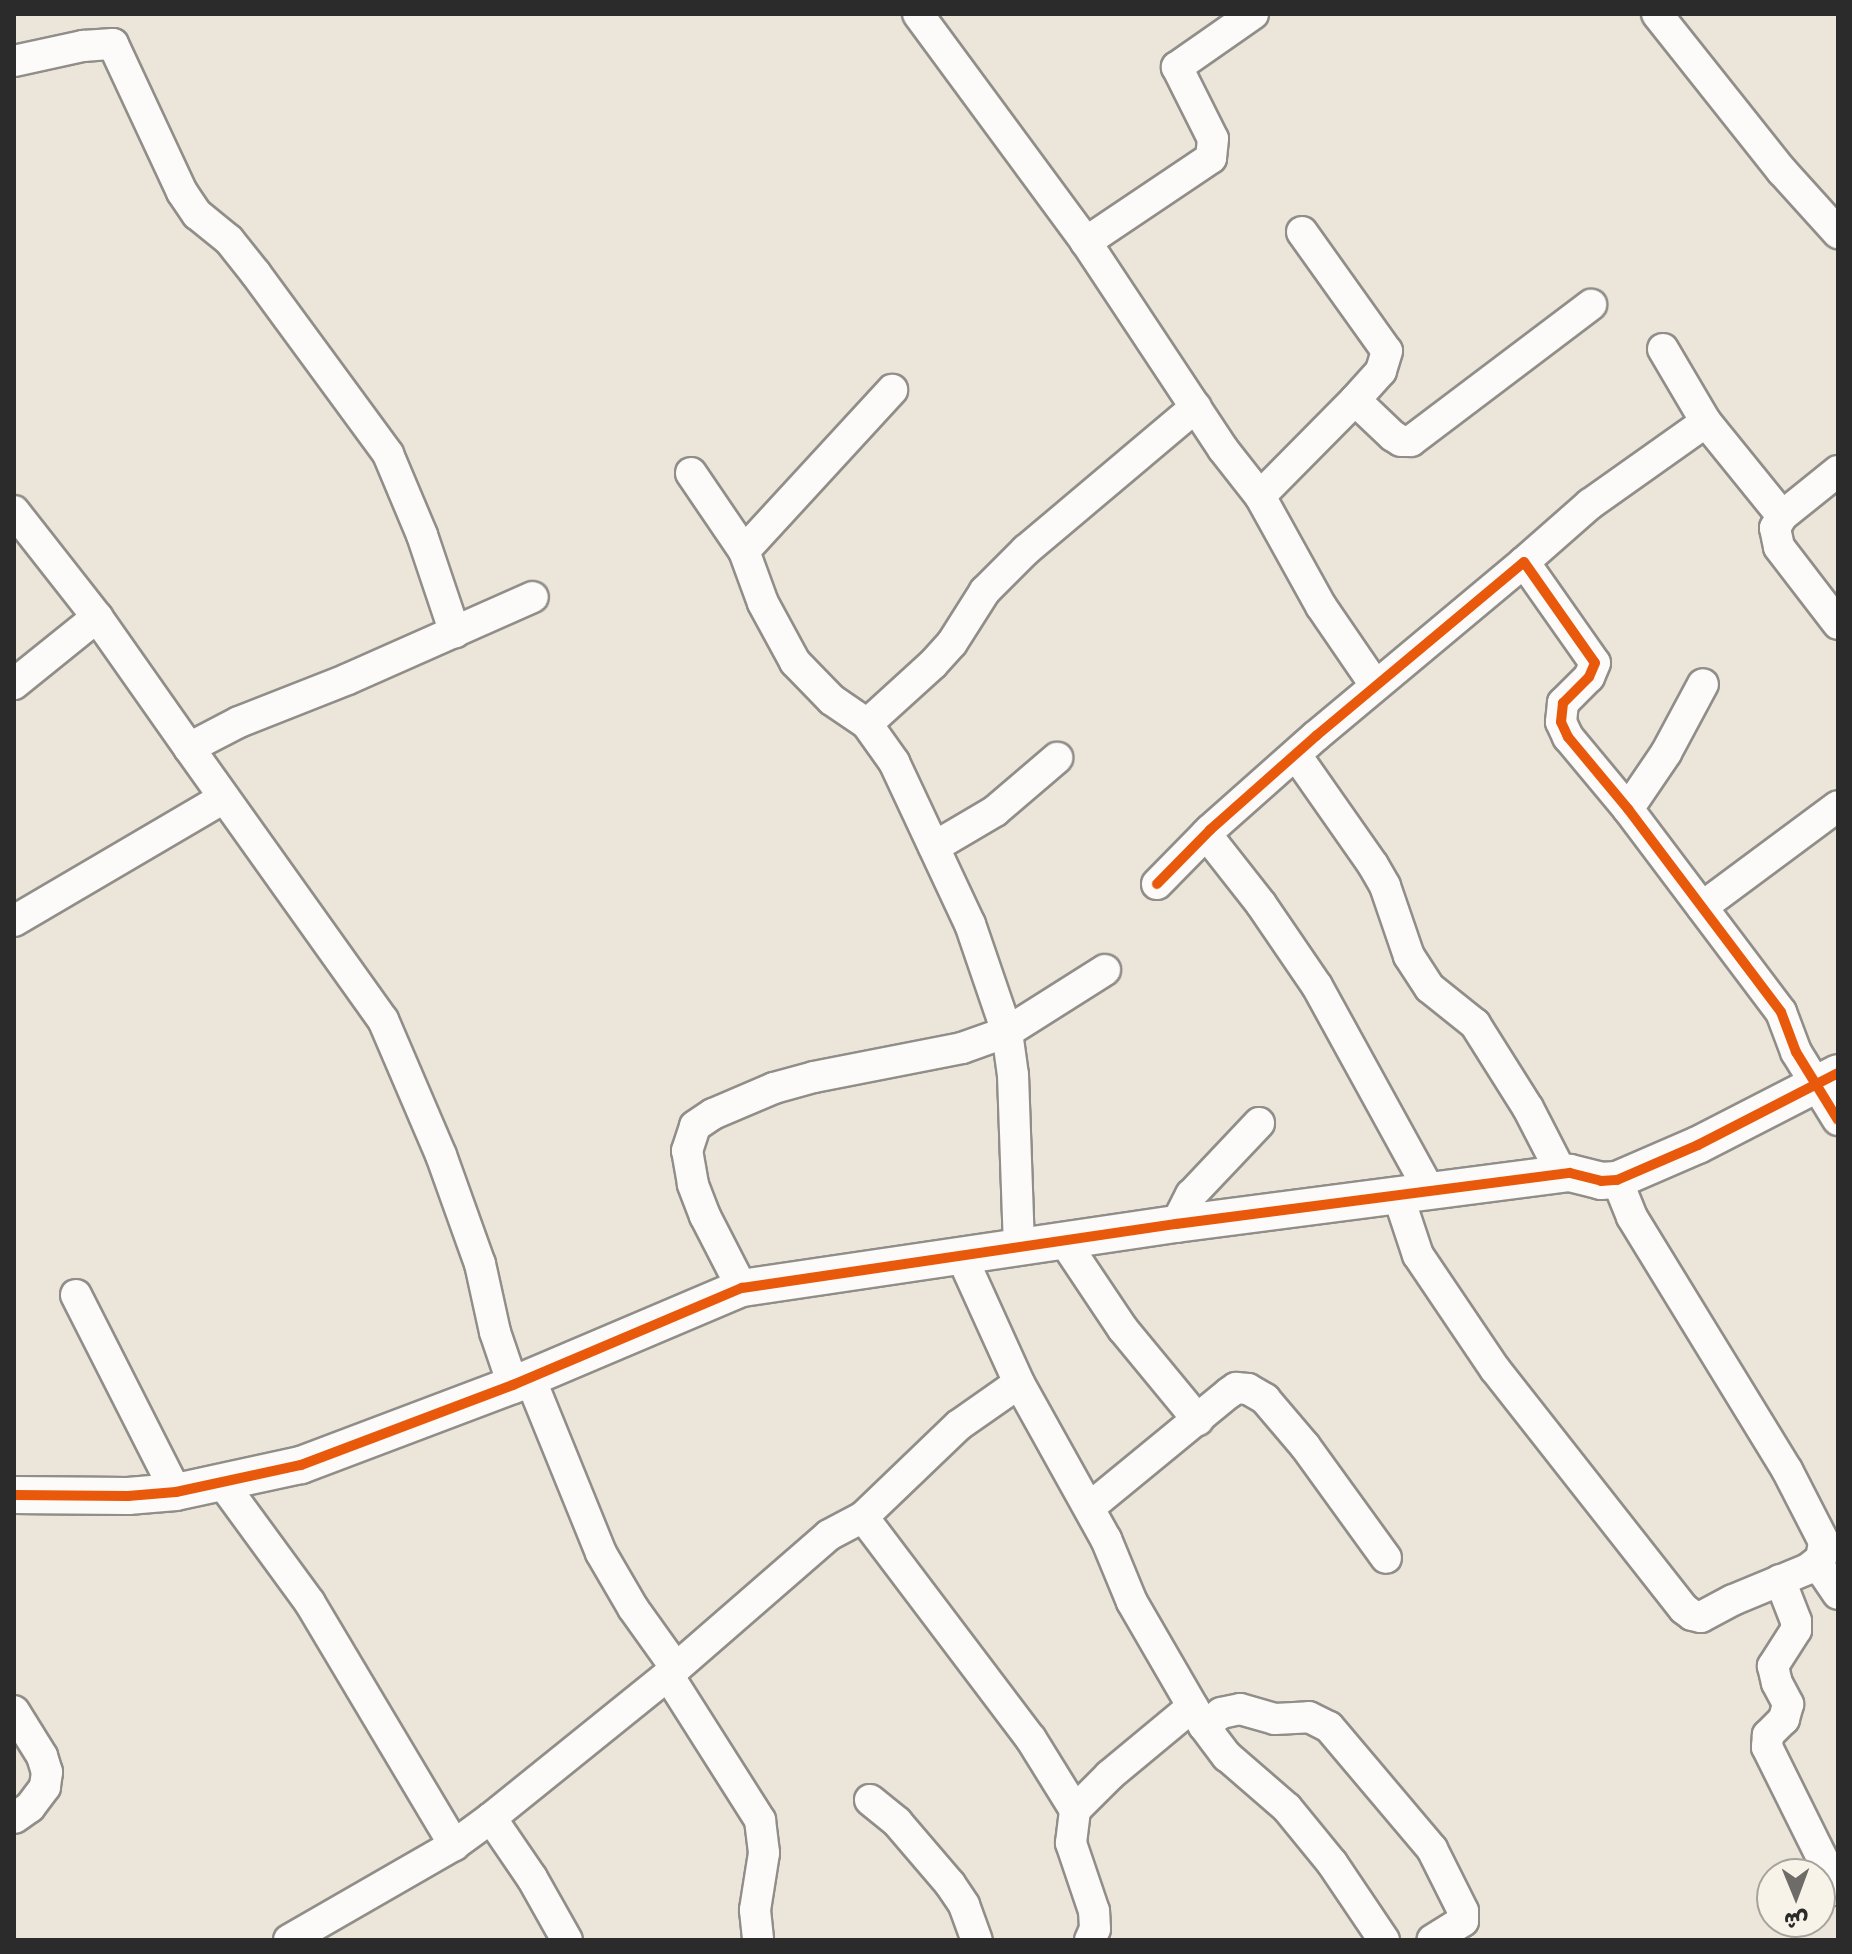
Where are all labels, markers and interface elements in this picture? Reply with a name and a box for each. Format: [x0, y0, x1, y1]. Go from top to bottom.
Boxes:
north arrow [1756, 1858, 1836, 1938]
text: ش [1784, 1906, 1809, 1934]

